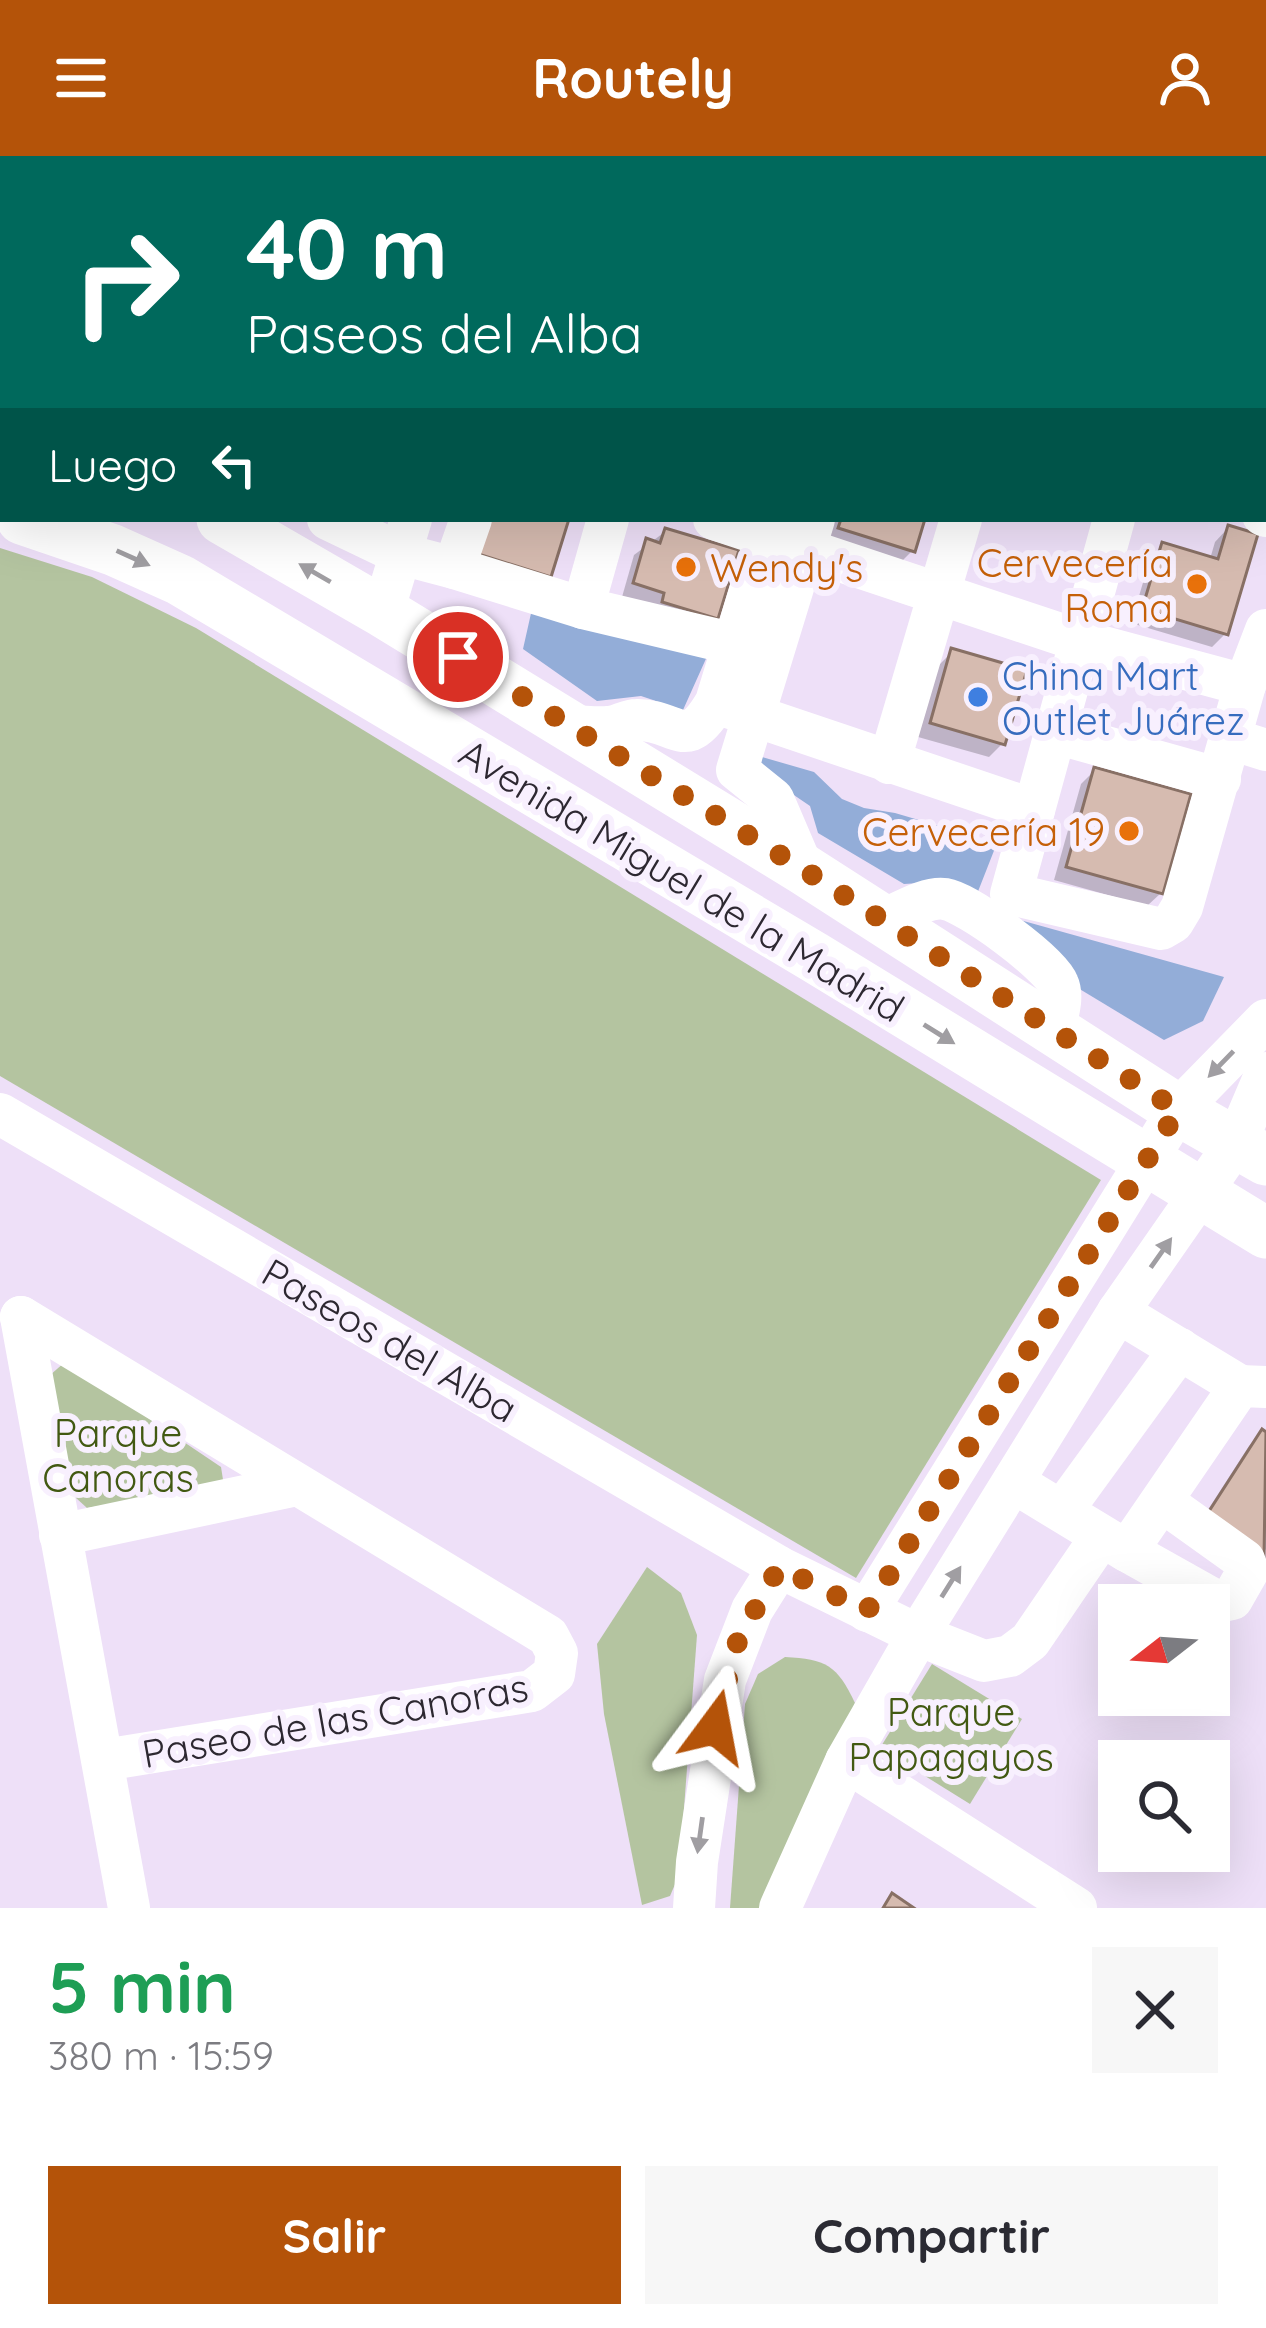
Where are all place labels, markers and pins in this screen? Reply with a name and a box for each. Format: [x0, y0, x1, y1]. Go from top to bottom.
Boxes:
place label: Cervecería Roma [977, 538, 1173, 632]
place label: Wendy's [710, 543, 863, 592]
marker: Wendy's [673, 554, 699, 580]
marker: Cervecería Roma [1184, 571, 1210, 597]
pin [407, 606, 509, 708]
place label: China Mart Outlet Juárez [1002, 651, 1245, 745]
marker: China Mart Outlet Juárez [965, 684, 991, 710]
place label: Cervecería 19 [862, 807, 1105, 856]
marker: Cervecería 19 [1116, 818, 1142, 844]

